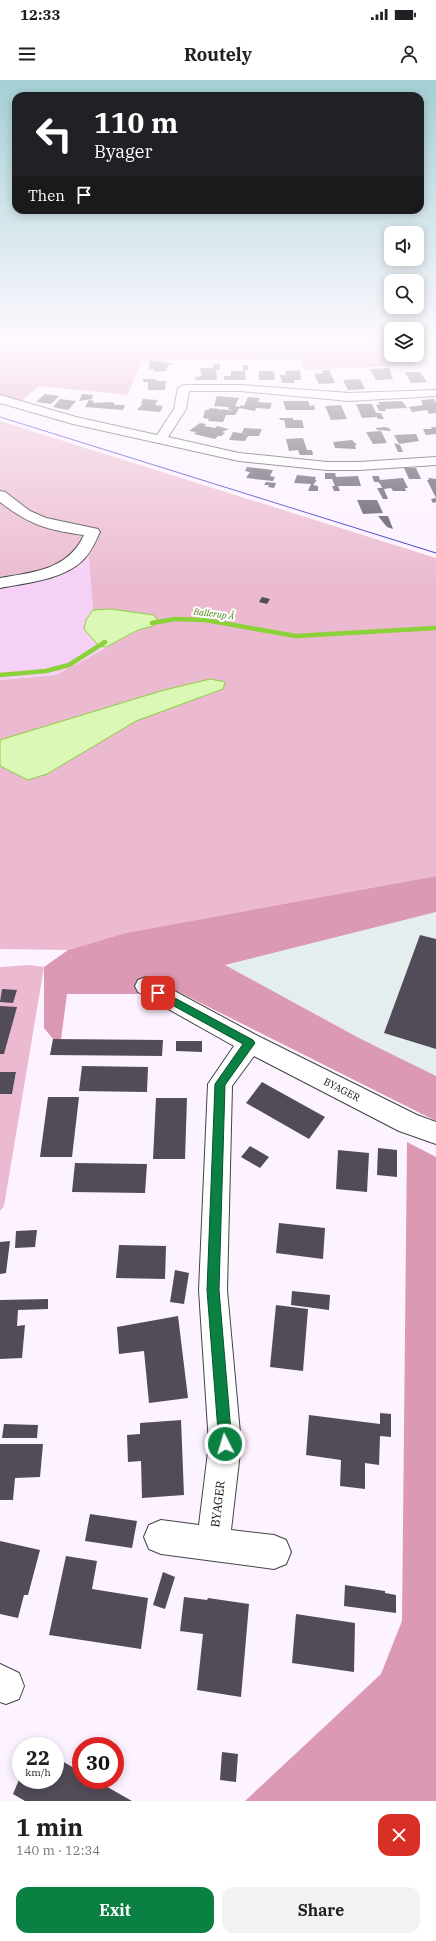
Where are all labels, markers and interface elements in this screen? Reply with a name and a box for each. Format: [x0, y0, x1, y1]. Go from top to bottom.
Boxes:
text: 12:33 [20, 5, 61, 24]
icon: menu [16, 43, 38, 65]
text: Routely [184, 43, 252, 66]
icon: person [398, 43, 420, 65]
text: 110 m [94, 104, 178, 141]
icon: left [28, 108, 80, 160]
text: Byager [94, 140, 152, 163]
icon: arrive [73, 184, 95, 206]
text: Then [28, 186, 65, 205]
map controls [384, 226, 424, 362]
button: sound [384, 226, 424, 266]
button: search [384, 274, 424, 314]
button: layers [384, 322, 424, 362]
water label: Ballerup Å [192, 604, 235, 621]
pin [141, 976, 175, 1010]
icon: arrive [147, 982, 169, 1004]
street label: BYAGER [321, 1075, 362, 1104]
position arrow [204, 1423, 246, 1465]
street label: BYAGER [207, 1480, 228, 1528]
speed limit sign: 30 [72, 1737, 124, 1789]
text: 22 [26, 1744, 50, 1771]
text: km/h [25, 1766, 51, 1779]
text: 1 min [16, 1811, 83, 1843]
button: close [378, 1814, 420, 1856]
text: 140 m · 12:34 [16, 1842, 100, 1859]
button: Exit [16, 1887, 214, 1933]
button: Share [222, 1887, 420, 1933]

